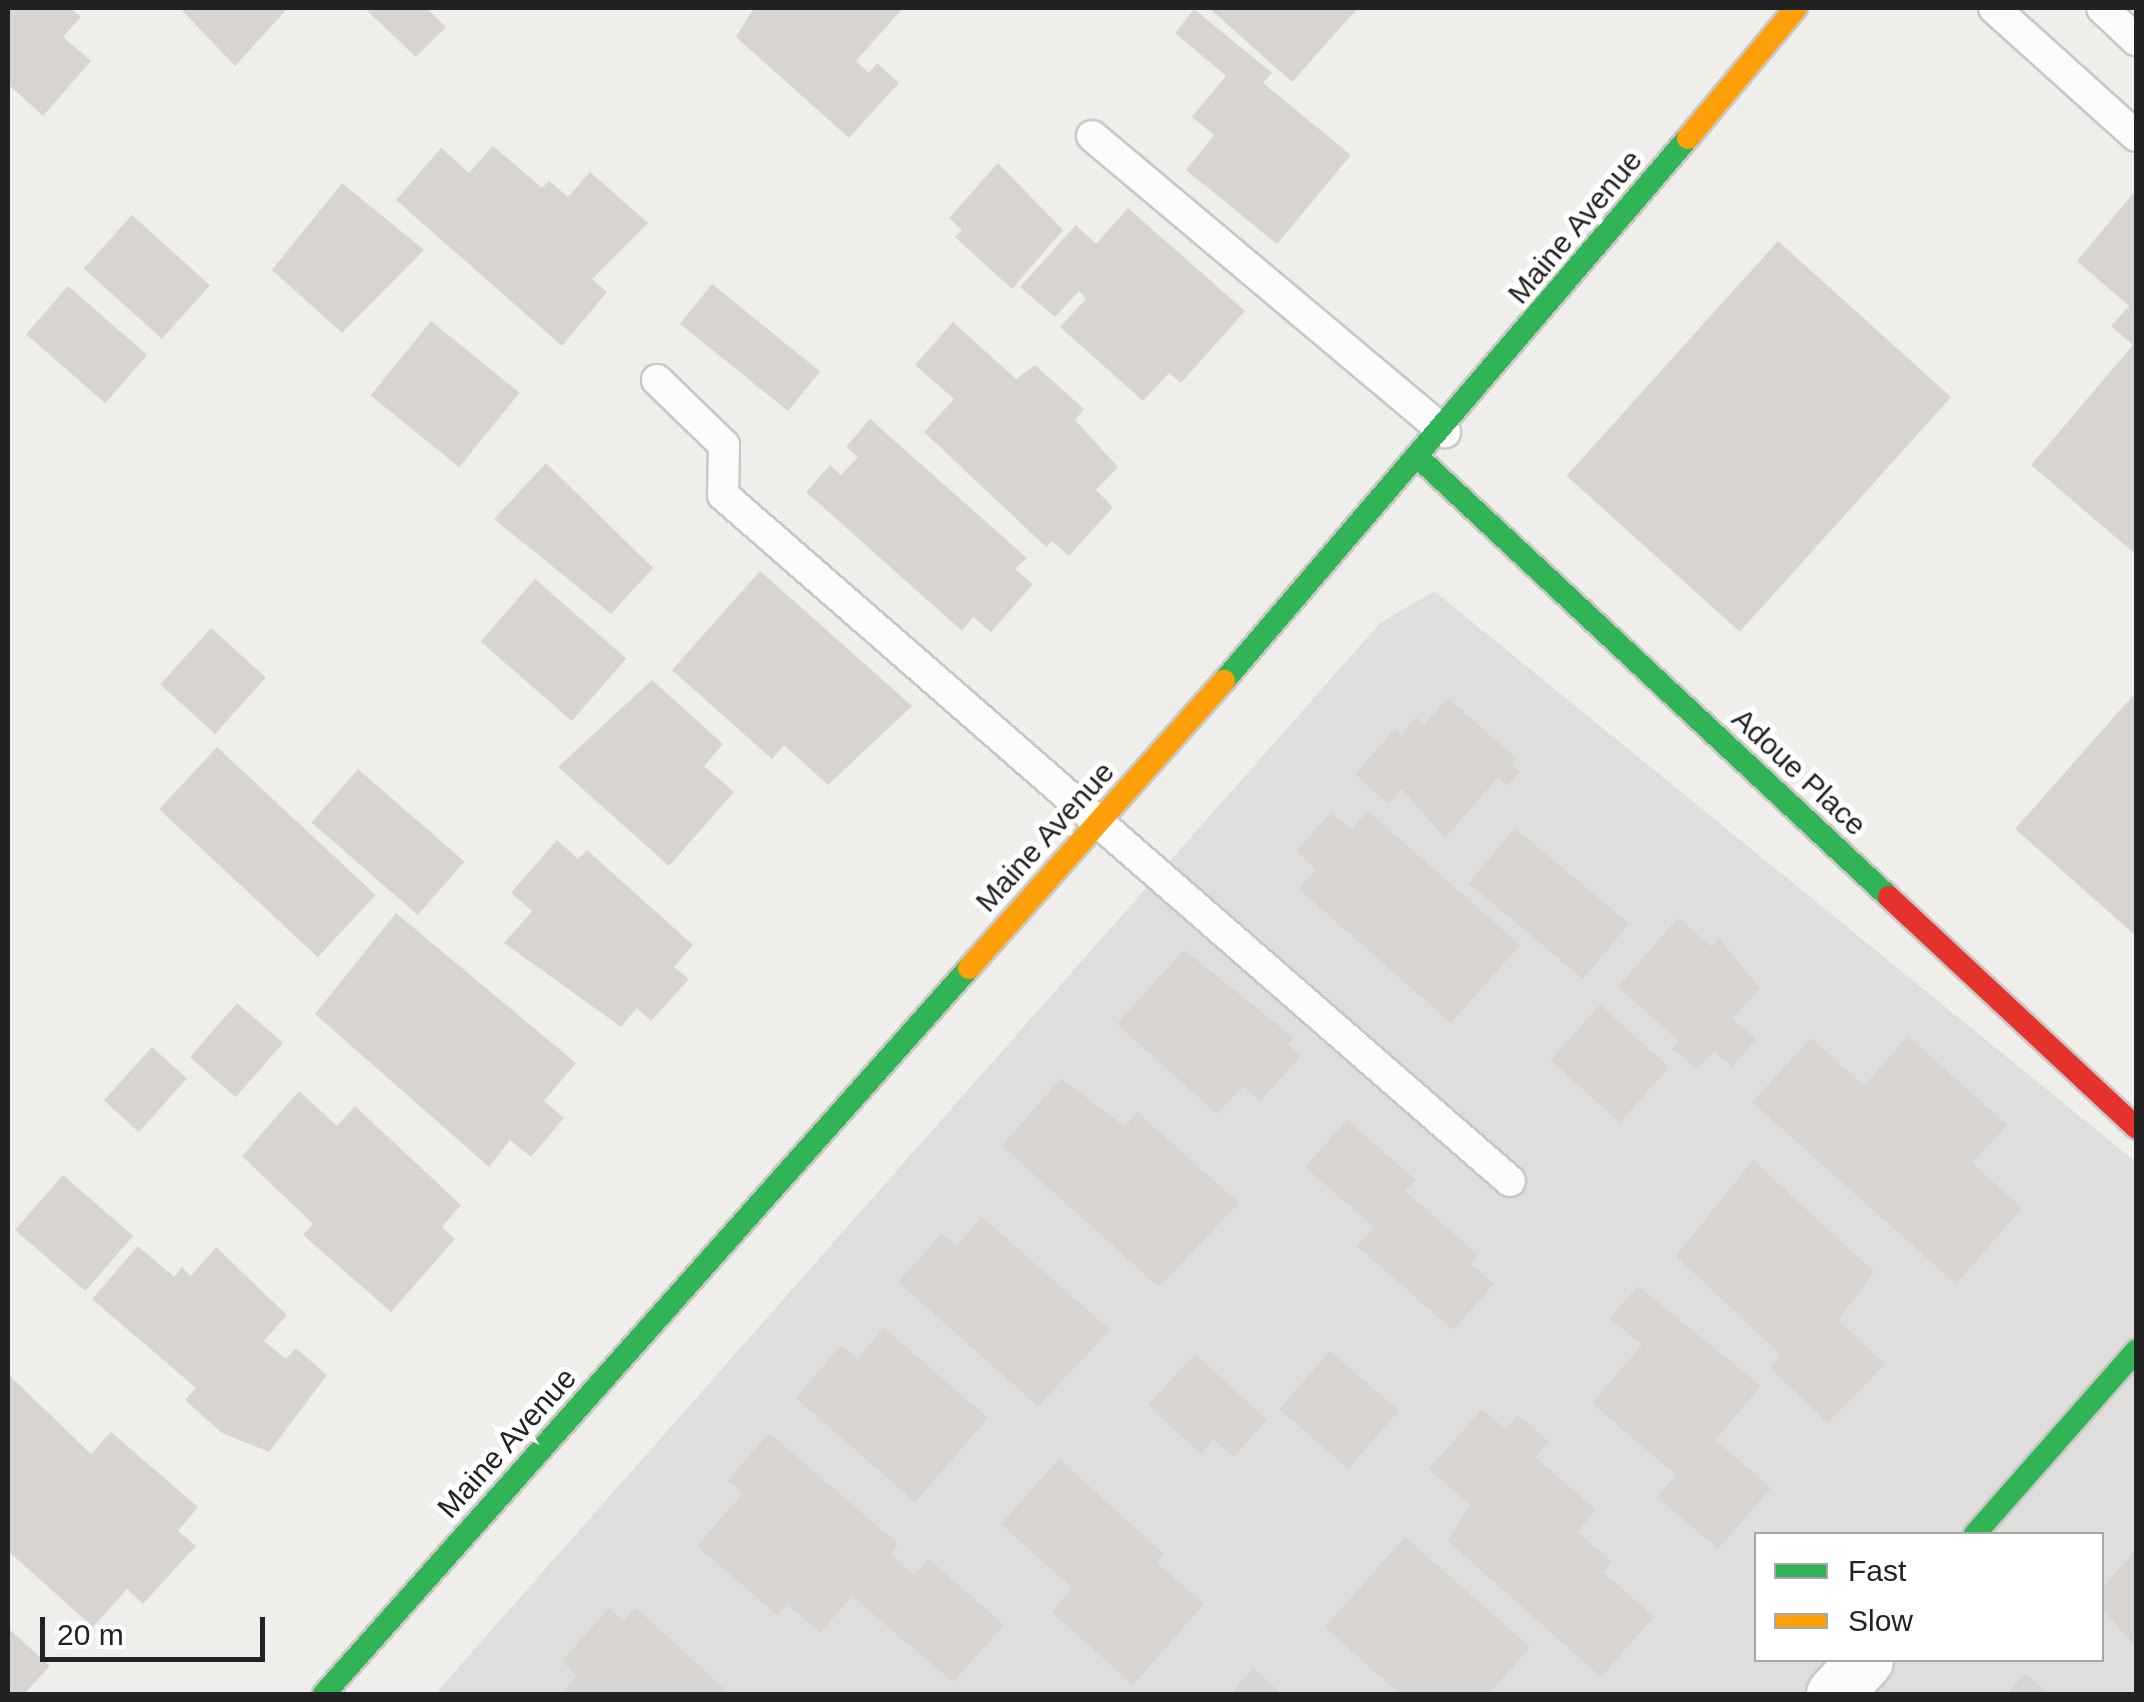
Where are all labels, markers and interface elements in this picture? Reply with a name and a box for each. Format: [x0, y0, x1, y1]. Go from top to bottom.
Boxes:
street label: Maine Avenue [1500, 142, 1650, 312]
street label: Adoue Place [1725, 701, 1873, 843]
street label: Maine Avenue [968, 754, 1122, 920]
street label: Maine Avenue [430, 1360, 584, 1526]
legend [1754, 1532, 2104, 1662]
text: Fast [1848, 1554, 1906, 1587]
scale bar [45, 1597, 270, 1659]
text: Slow [1848, 1604, 1913, 1637]
text: 20 m [57, 1618, 124, 1651]

